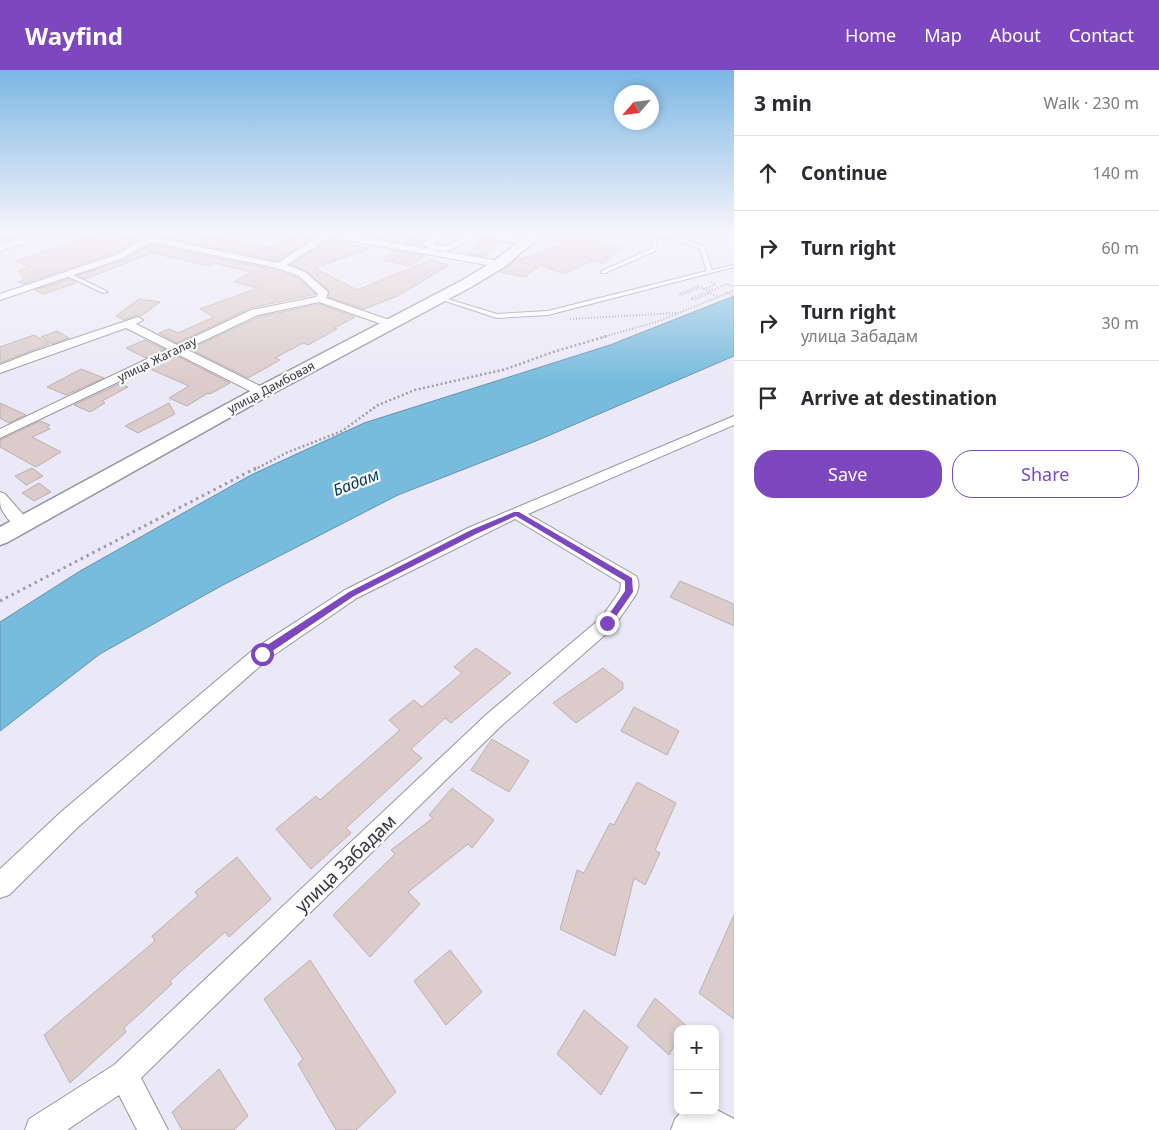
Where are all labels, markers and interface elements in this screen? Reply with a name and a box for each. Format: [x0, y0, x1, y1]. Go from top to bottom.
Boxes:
text: Wayfind [25, 19, 123, 52]
text: Home [845, 23, 896, 47]
text: Map [924, 23, 962, 47]
text: About [990, 23, 1041, 47]
text: Contact [1069, 23, 1134, 47]
north arrow [614, 85, 659, 130]
text: 3 min [754, 89, 812, 117]
text: Walk · 230 m [1044, 92, 1139, 114]
icon: ahead [754, 159, 782, 187]
text: Continue [801, 160, 887, 186]
text: 140 m [1092, 162, 1139, 184]
icon: right [754, 234, 782, 262]
text: Turn right [801, 235, 896, 261]
text: 60 m [1102, 237, 1139, 259]
text: Turn right [801, 299, 896, 325]
icon: right [754, 309, 782, 337]
text: 30 m [1102, 312, 1139, 334]
text: улица Забадам [801, 325, 918, 347]
street label: улица Жагалау [115, 332, 200, 386]
street label: улица Дамбовая [224, 357, 318, 417]
icon: arrive [754, 384, 782, 412]
text: Arrive at destination [801, 385, 997, 411]
button: Save [754, 450, 942, 498]
button: Share [952, 450, 1139, 498]
water label: Бадам [330, 463, 382, 501]
route end [596, 612, 619, 635]
route start [251, 643, 274, 666]
street label: улица Забадам [289, 809, 401, 917]
map controls [674, 1025, 719, 1115]
button: + [674, 1025, 719, 1070]
button: − [674, 1070, 719, 1115]

